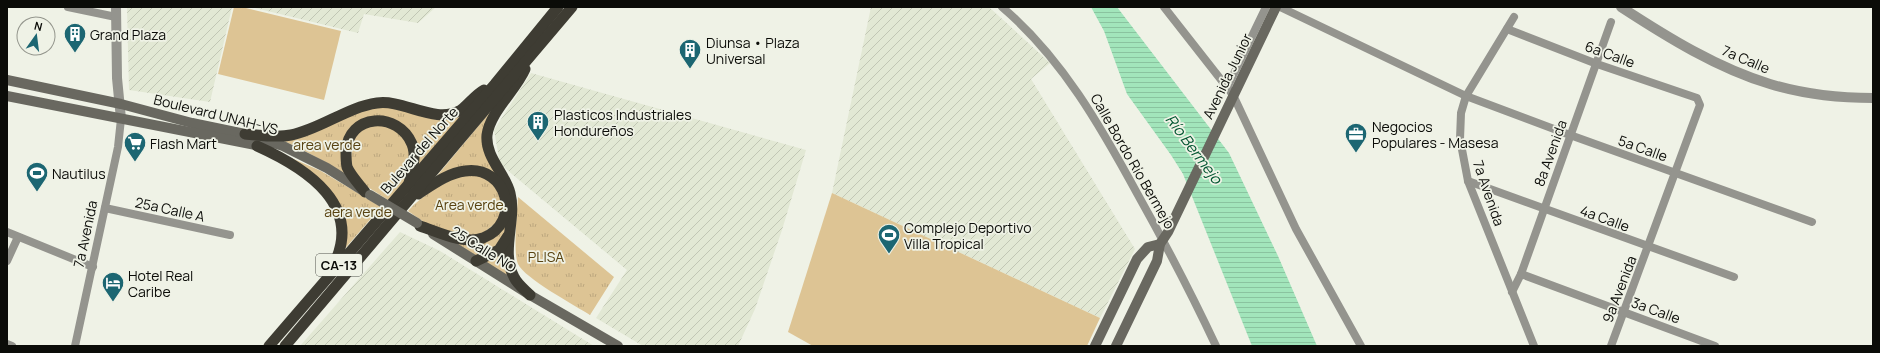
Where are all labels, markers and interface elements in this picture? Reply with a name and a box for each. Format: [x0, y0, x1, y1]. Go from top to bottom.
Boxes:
north arrow [16, 16, 56, 56]
text: N [33, 18, 44, 34]
building icon: Grand Plaza [62, 21, 88, 54]
place label: Grand Plaza [90, 25, 166, 44]
street label: Avenida Junior [1198, 30, 1256, 122]
place label: Diunsa • Plaza Universal [706, 33, 799, 68]
street label: 6a Calle [1582, 36, 1638, 72]
building icon: Diunsa • Plaza Universal [677, 37, 703, 70]
street label: 7a Calle [1719, 40, 1773, 78]
street label: Boulevard UNAH-VS [152, 89, 280, 139]
street label: Calle Bordo Río Bermejo [1086, 90, 1180, 232]
street label: Bulevar del Norte [376, 103, 462, 197]
place label: Plasticos Industriales Hondureños [554, 105, 692, 140]
building icon: Plasticos Industriales Hondureños [525, 109, 551, 142]
water label: Río Bermejo [1161, 110, 1228, 189]
place label: Negocios Populares - Masesa [1372, 117, 1498, 152]
street label: 8a Avenida [1529, 117, 1571, 189]
office icon: Negocios Populares - Masesa [1343, 121, 1369, 154]
supermarket icon: Flash Mart [122, 130, 148, 163]
street label: 5a Calle [1616, 130, 1670, 166]
place label: Flash Mart [150, 134, 217, 153]
park label: area verde [293, 135, 361, 154]
street label: 7a Avenida [1469, 158, 1509, 228]
sports icon: Nautilus [24, 160, 50, 193]
place label: Nautilus [52, 164, 106, 183]
street label: 25a Calle A [133, 192, 207, 226]
park label: Area verde. [435, 195, 507, 214]
street label: 7a Avenida [69, 199, 101, 269]
street label: 4a Calle [1578, 200, 1632, 236]
park label: aera verde [324, 202, 392, 221]
place label: Complejo Deportivo Villa Tropical [904, 218, 1031, 253]
street label: 25 Calle NO [448, 221, 520, 277]
sports icon: Complejo Deportivo Villa Tropical [876, 222, 902, 255]
park label: PLISA [528, 247, 564, 266]
street label: 9a Avenida [1598, 253, 1640, 325]
road number: CA-13 [316, 254, 362, 276]
place label: Hotel Real Caribe [128, 266, 193, 301]
hotel icon: Hotel Real Caribe [100, 270, 126, 303]
street label: 3a Calle [1629, 292, 1683, 328]

